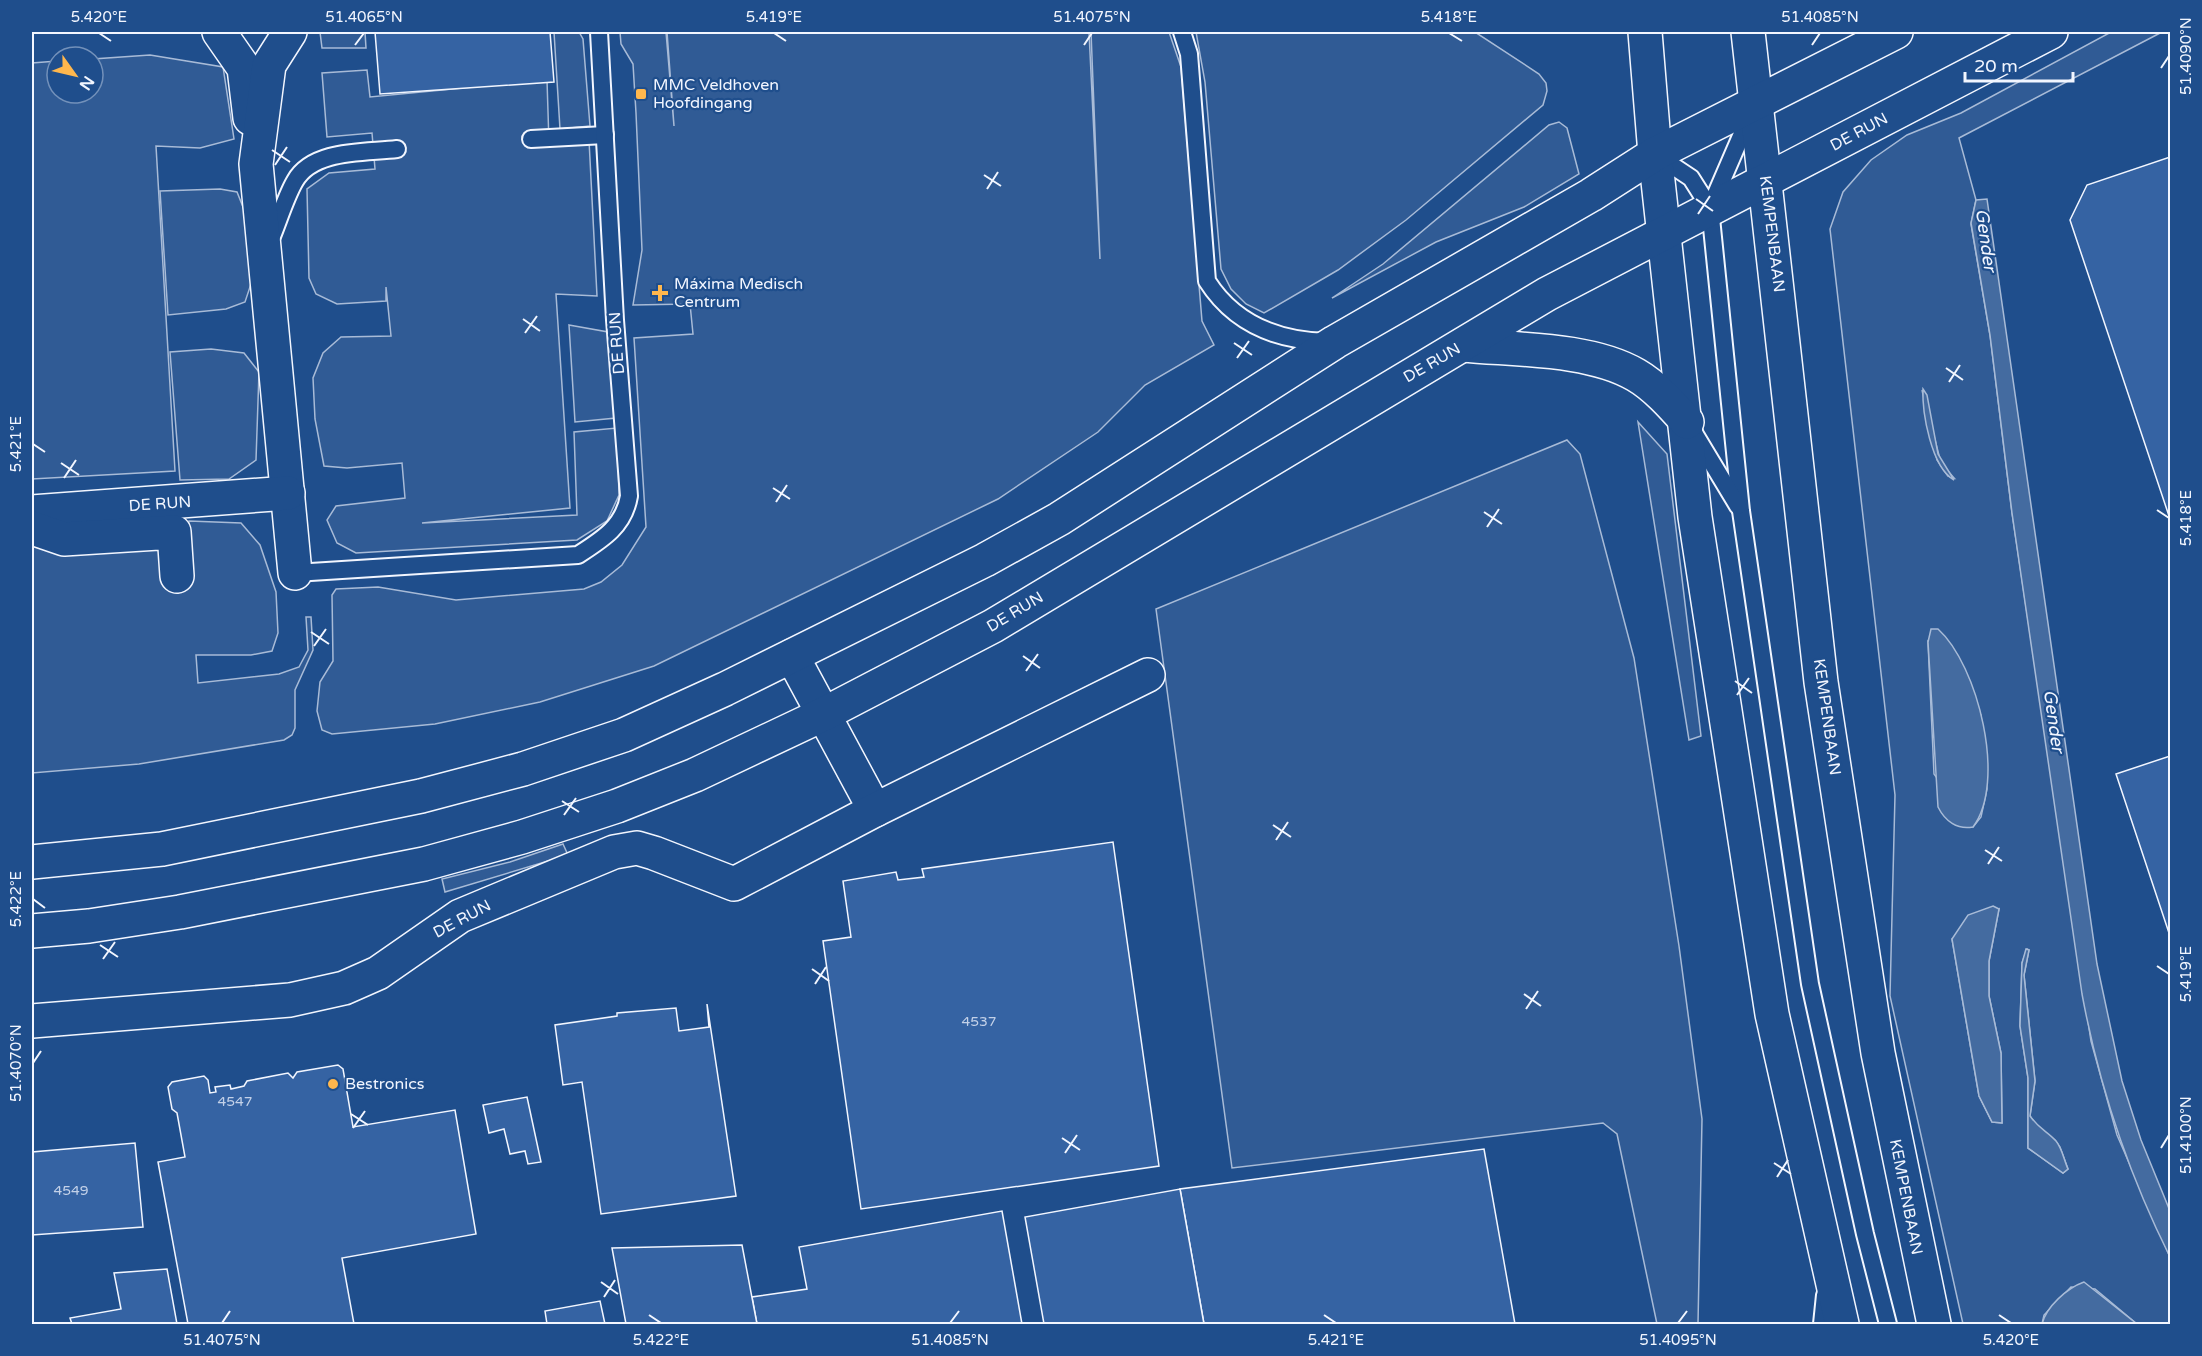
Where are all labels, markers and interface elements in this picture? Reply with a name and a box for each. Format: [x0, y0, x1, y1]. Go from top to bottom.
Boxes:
text: 5.420°E [71, 8, 127, 26]
text: 51.4065°N [325, 8, 403, 26]
text: 5.419°E [746, 8, 802, 26]
text: 51.4075°N [1053, 8, 1131, 26]
text: 5.418°E [1421, 8, 1477, 26]
text: 51.4085°N [1781, 8, 1859, 26]
text: 51.4090°N [2177, 17, 2195, 95]
north arrow [45, 45, 105, 105]
scale bar [1965, 45, 2073, 83]
text: 20 m [1974, 55, 2018, 77]
text: N [75, 72, 98, 94]
place label: MMC Veldhoven Hoofdingang [653, 75, 779, 113]
marker: MMC Veldhoven Hoofdingang [634, 87, 648, 101]
street label: DE RUN [1827, 108, 1891, 156]
street label: KEMPENBAAN [1755, 174, 1789, 294]
water label: Gender [1971, 207, 2002, 275]
place label: Máxima Medisch Centrum [674, 274, 803, 312]
marker: Máxima Medisch Centrum [651, 284, 669, 302]
street label: DE RUN [605, 311, 629, 375]
street label: DE RUN [1400, 339, 1464, 387]
text: 5.421°E [7, 416, 25, 472]
text: 5.418°E [2177, 490, 2195, 546]
street label: DE RUN [128, 492, 192, 516]
street label: DE RUN [983, 587, 1047, 637]
street label: KEMPENBAAN [1809, 657, 1845, 777]
water label: Gender [2039, 688, 2070, 756]
text: 5.422°E [7, 871, 25, 927]
street label: DE RUN [430, 895, 494, 943]
text: 5.419°E [2177, 946, 2195, 1002]
house number: 4537 [961, 1013, 997, 1030]
text: 51.4070°N [7, 1024, 25, 1102]
place label: Bestronics [345, 1074, 424, 1094]
marker: Bestronics [326, 1077, 340, 1091]
house number: 4547 [217, 1093, 253, 1110]
text: 51.4100°N [2177, 1096, 2195, 1174]
street label: KEMPENBAAN [1885, 1137, 1927, 1257]
house number: 4549 [53, 1182, 89, 1199]
text: 51.4075°N [183, 1331, 261, 1349]
text: 5.422°E [633, 1331, 689, 1349]
text: 51.4085°N [911, 1331, 989, 1349]
text: 5.421°E [1308, 1331, 1364, 1349]
text: 51.4095°N [1639, 1331, 1717, 1349]
text: 5.420°E [1983, 1331, 2039, 1349]

